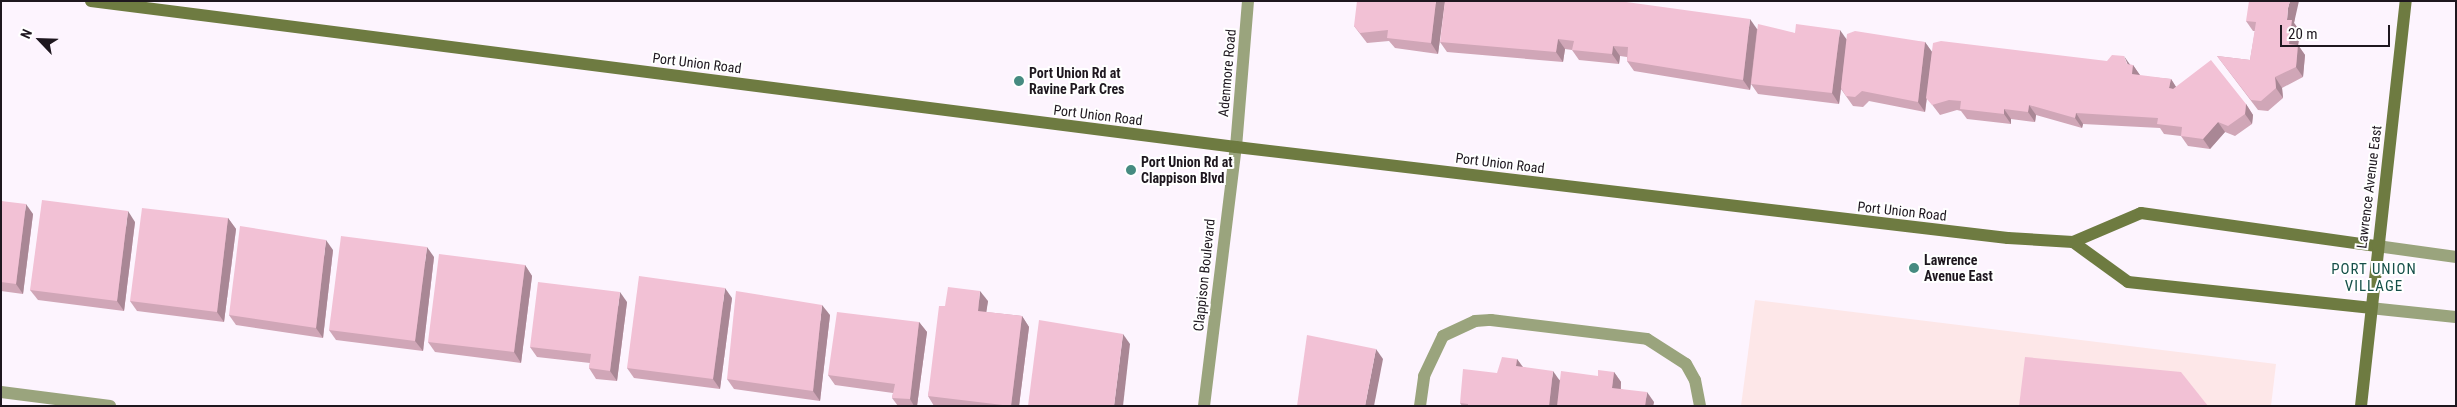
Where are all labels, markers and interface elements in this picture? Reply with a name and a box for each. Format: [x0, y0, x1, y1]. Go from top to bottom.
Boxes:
north arrow [15, 15, 65, 65]
scale bar [2282, 15, 2392, 47]
text: 20 m [2288, 25, 2318, 43]
text: N [17, 27, 35, 41]
street label: Adenmore Road [1215, 28, 1239, 118]
street label: Port Union Road [651, 49, 743, 77]
place label: Port Union Rd at Ravine Park Cres [1029, 65, 1124, 98]
marker: Port Union Rd at Ravine Park Cres [1013, 75, 1025, 87]
street label: Port Union Road [1052, 101, 1144, 129]
street label: Lawrence Avenue East [2353, 124, 2385, 250]
street label: Port Union Road [1454, 149, 1546, 177]
place label: Port Union Rd at Clappison Blvd [1141, 154, 1233, 186]
marker: Port Union Rd at Clappison Blvd [1125, 164, 1137, 176]
street label: Port Union Road [1857, 198, 1947, 224]
street label: Clappison Boulevard [1190, 218, 1218, 332]
place label: Lawrence Avenue East [1924, 252, 1993, 284]
district label: PORT UNION VILLAGE [2330, 260, 2418, 295]
marker: Lawrence Avenue East [1908, 262, 1920, 274]

